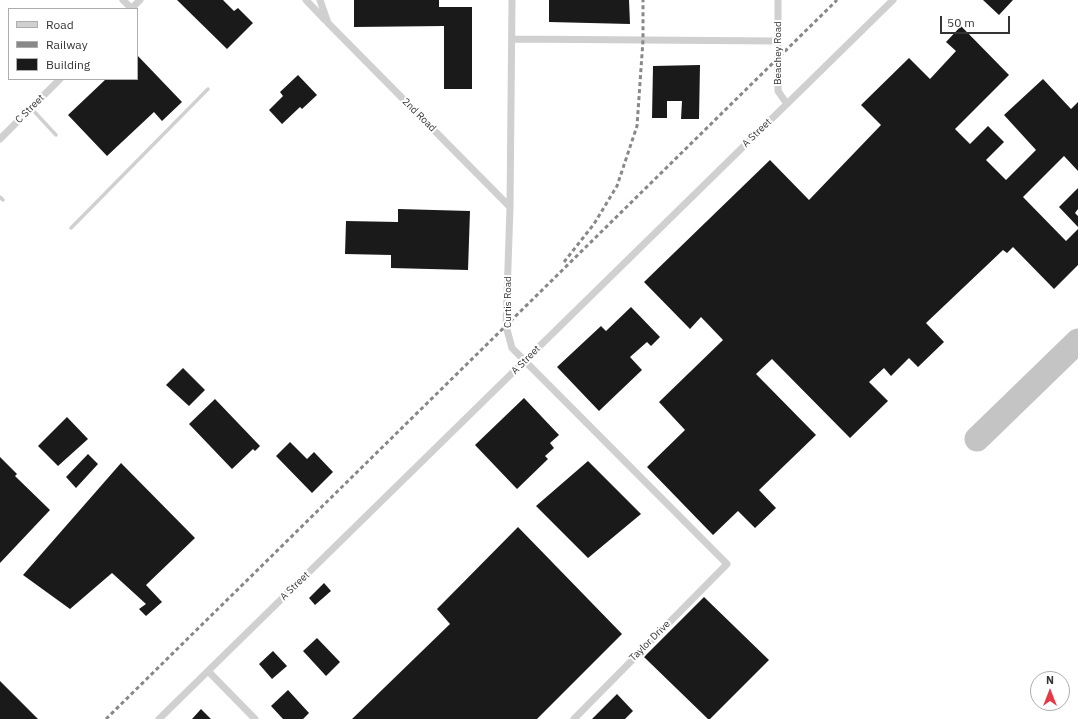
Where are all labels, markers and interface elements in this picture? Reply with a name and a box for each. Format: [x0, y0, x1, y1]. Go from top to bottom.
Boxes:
legend [8, 8, 138, 80]
scale bar [942, 8, 1012, 34]
text: 50 m [947, 15, 975, 30]
text: Road [46, 17, 74, 32]
street label: Beachey Road [772, 21, 784, 85]
text: Railway [46, 37, 88, 52]
text: Building [46, 57, 90, 72]
street label: C Street [13, 92, 47, 126]
street label: 2nd Road [400, 96, 438, 134]
street label: A Street [740, 116, 774, 150]
street label: Curtis Road [502, 276, 514, 328]
street label: A Street [509, 343, 543, 377]
street label: A Street [278, 569, 312, 603]
street label: Taylor Drive [627, 618, 673, 664]
north arrow [1030, 671, 1070, 711]
text: N [1046, 673, 1054, 687]

